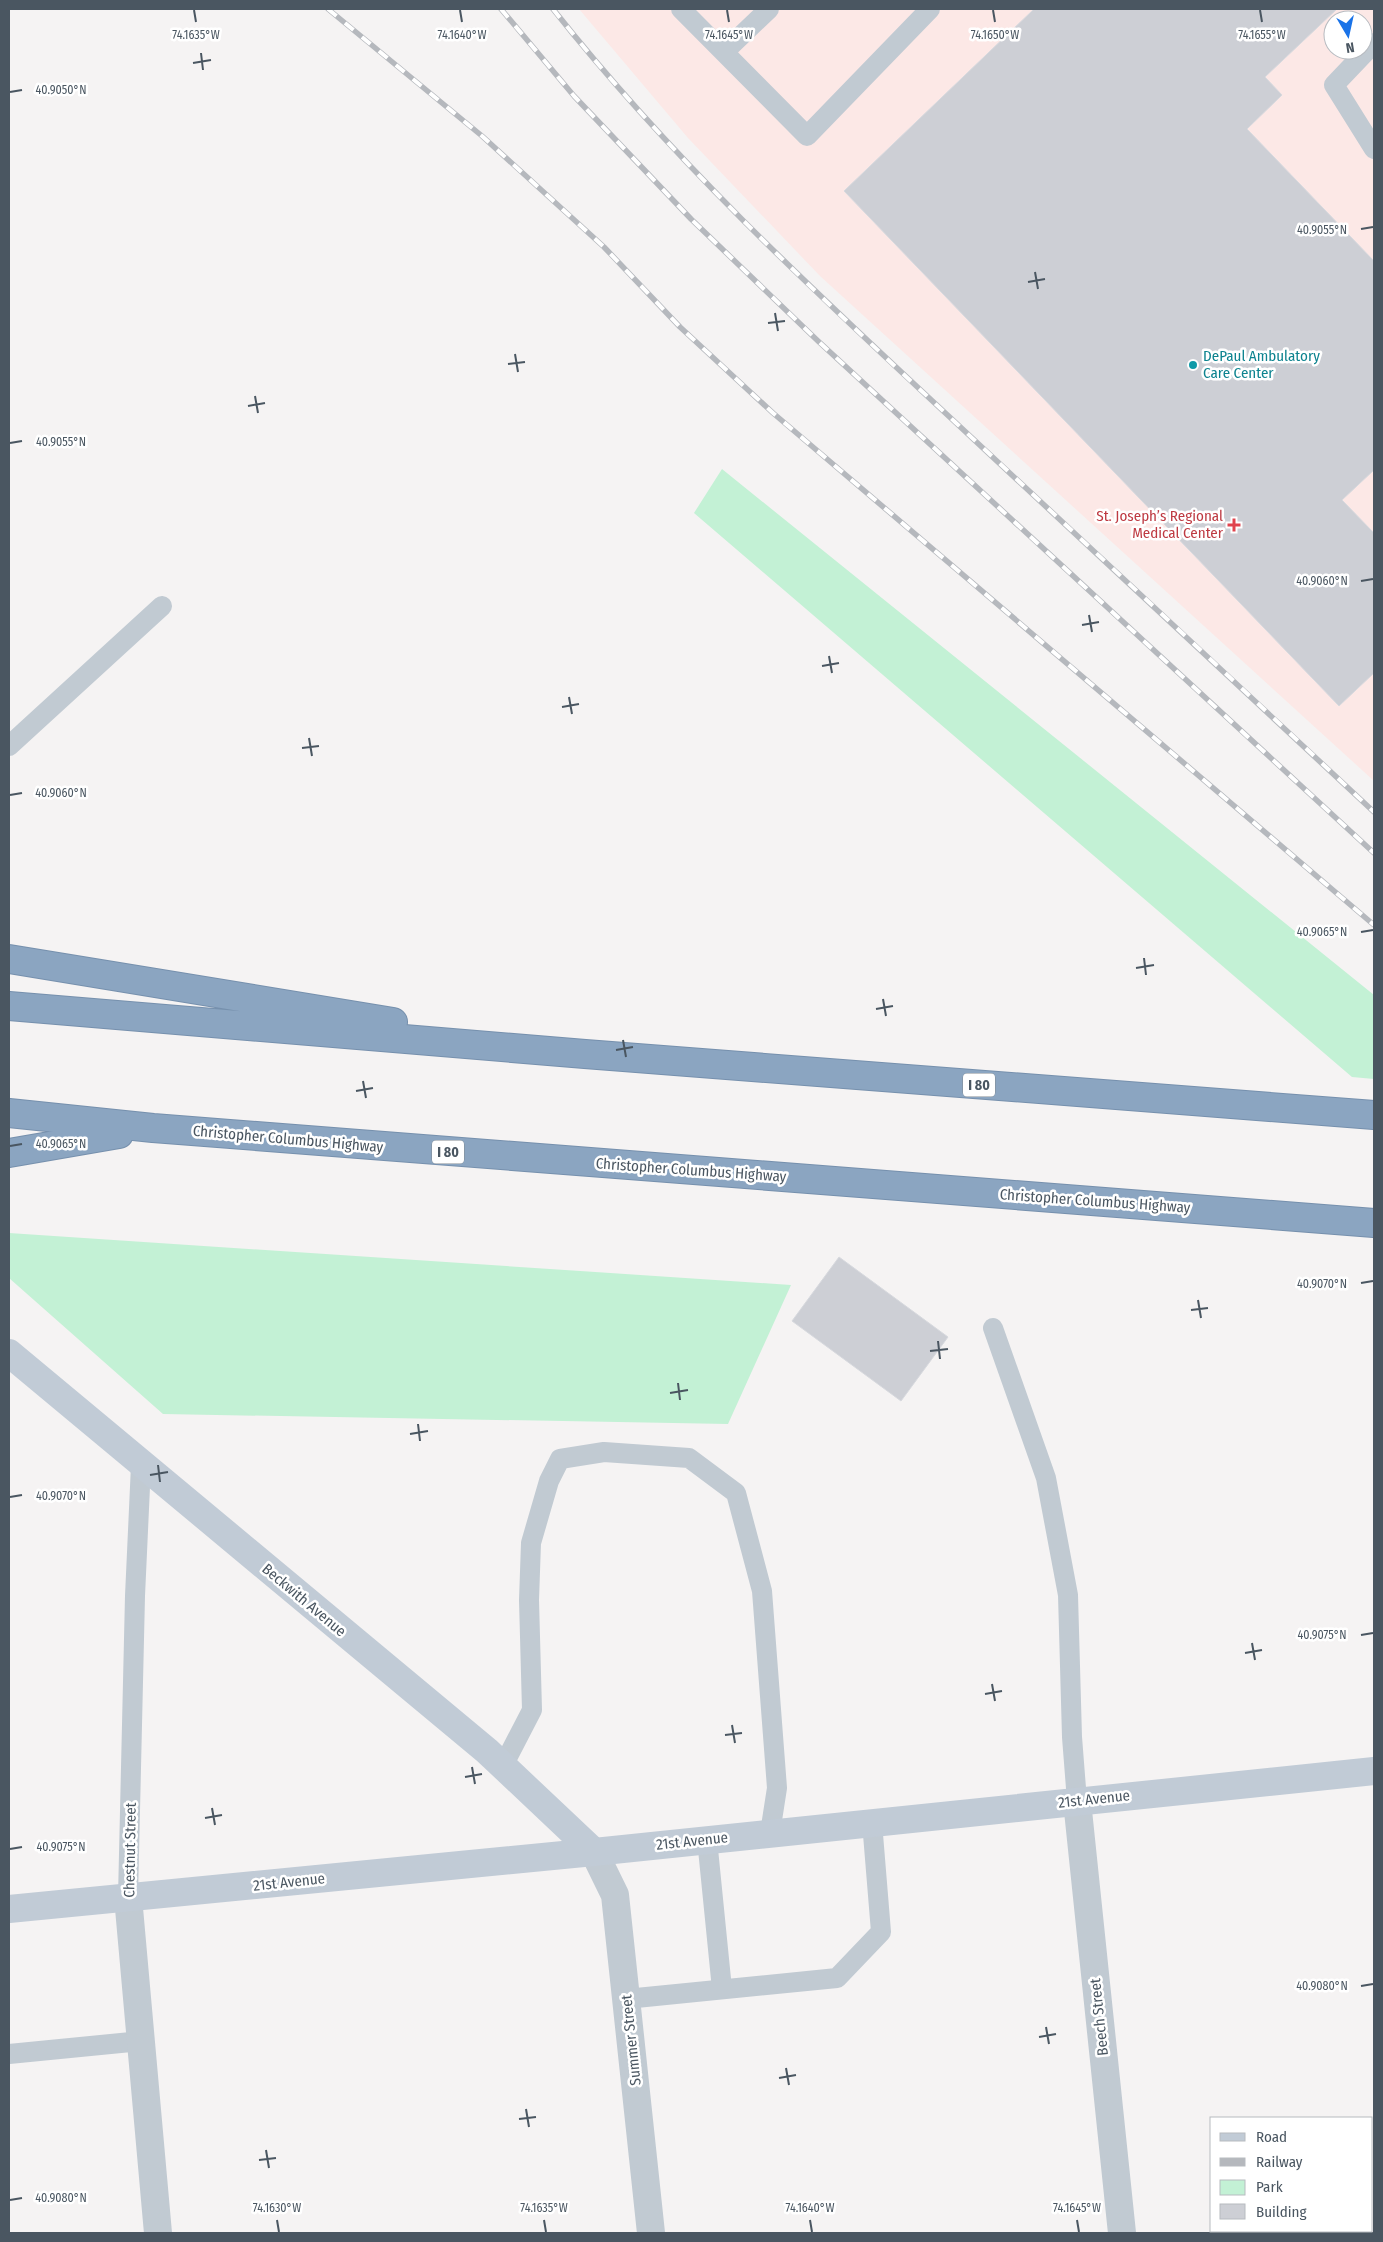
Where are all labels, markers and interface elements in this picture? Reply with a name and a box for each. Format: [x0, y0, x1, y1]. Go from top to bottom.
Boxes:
north arrow [1323, 10, 1373, 60]
text: 74.1635°W [172, 28, 220, 42]
text: 74.1640°W [438, 28, 486, 42]
text: 74.1645°W [705, 28, 753, 42]
text: 74.1650°W [971, 28, 1019, 42]
text: 74.1655°W [1238, 28, 1286, 42]
text: N [1344, 38, 1355, 56]
text: 40.9050°N [35, 83, 87, 97]
text: 40.9055°N [1297, 223, 1347, 237]
place label: DePaul Ambulatory Care Center [1203, 347, 1320, 382]
marker: DePaul Ambulatory Care Center [1187, 359, 1199, 371]
text: 40.9055°N [36, 435, 86, 449]
place label: St. Joseph’s Regional Medical Center [1096, 507, 1224, 542]
marker: St. Joseph’s Regional Medical Center [1227, 518, 1241, 532]
text: 40.9060°N [1296, 574, 1348, 588]
text: 40.9060°N [35, 786, 87, 800]
text: 40.9065°N [1297, 925, 1347, 939]
road number: I 80 [963, 1074, 995, 1096]
street label: Christopher Columbus Highway [192, 1122, 384, 1156]
text: 40.9065°N [36, 1137, 86, 1151]
road number: I 80 [432, 1140, 464, 1164]
street label: Christopher Columbus Highway [595, 1154, 787, 1186]
street label: Christopher Columbus Highway [999, 1185, 1191, 1217]
text: 40.9070°N [1297, 1277, 1347, 1291]
text: 40.9070°N [36, 1489, 86, 1503]
street label: Beckwith Avenue [258, 1560, 350, 1640]
text: 40.9075°N [1297, 1628, 1347, 1642]
street label: 21st Avenue [1057, 1786, 1131, 1812]
street label: Chestnut Street [120, 1802, 140, 1898]
street label: 21st Avenue [655, 1828, 729, 1854]
text: 40.9075°N [36, 1840, 86, 1854]
street label: 21st Avenue [252, 1869, 326, 1895]
street label: Beech Street [1086, 1977, 1112, 2057]
text: 40.9080°N [1296, 1979, 1348, 1993]
street label: Summer Street [617, 1994, 645, 2086]
legend [1210, 2117, 1373, 2232]
text: Road [1256, 2128, 1287, 2146]
text: Railway [1256, 2153, 1303, 2171]
text: Park [1256, 2178, 1283, 2196]
text: 40.9080°N [35, 2191, 87, 2205]
text: 74.1630°W [253, 2201, 301, 2215]
text: 74.1635°W [520, 2201, 568, 2215]
text: 74.1640°W [786, 2201, 834, 2215]
text: 74.1645°W [1053, 2201, 1101, 2215]
text: Building [1256, 2203, 1307, 2221]

